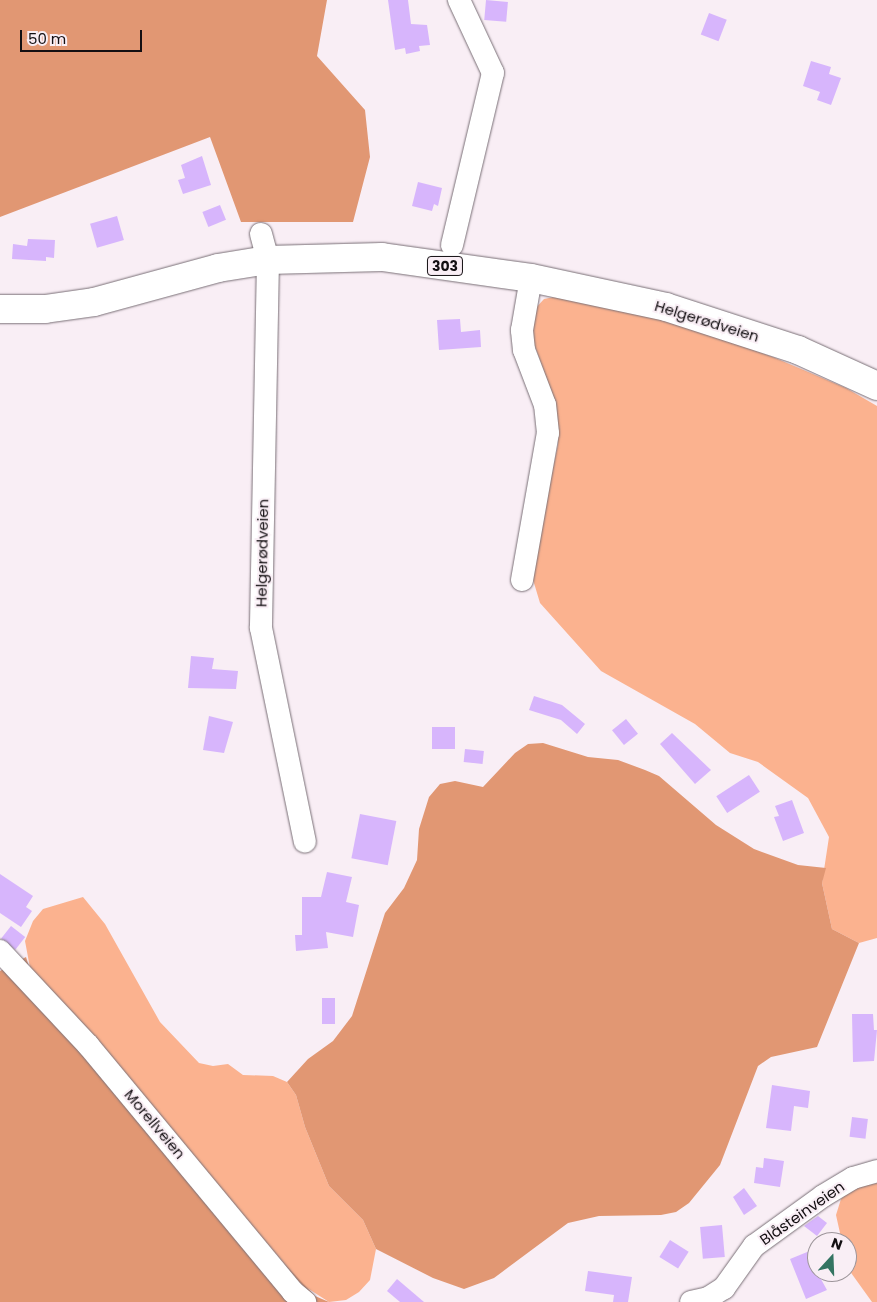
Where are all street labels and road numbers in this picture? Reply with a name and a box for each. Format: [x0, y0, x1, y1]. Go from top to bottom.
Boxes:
road number: 303 [426, 255, 464, 278]
street label: Helgerødveien [653, 297, 761, 345]
street label: Helgerødveien [252, 499, 272, 607]
street label: Morellveien [121, 1086, 189, 1162]
street label: Blåsteinveien [756, 1177, 848, 1249]

